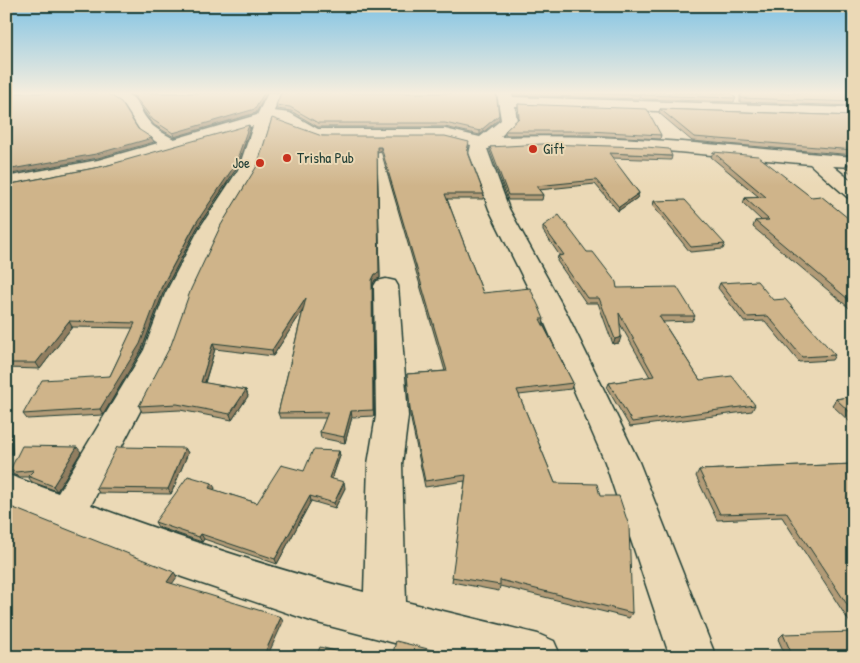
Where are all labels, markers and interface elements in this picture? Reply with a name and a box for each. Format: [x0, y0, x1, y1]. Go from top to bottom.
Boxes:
place label: Gift [543, 138, 565, 159]
marker: Gift [527, 143, 539, 155]
place label: Trisha Pub [297, 147, 354, 168]
place label: Joe [232, 152, 250, 173]
marker: Trisha Pub [281, 152, 293, 164]
marker: Joe [254, 157, 266, 169]

